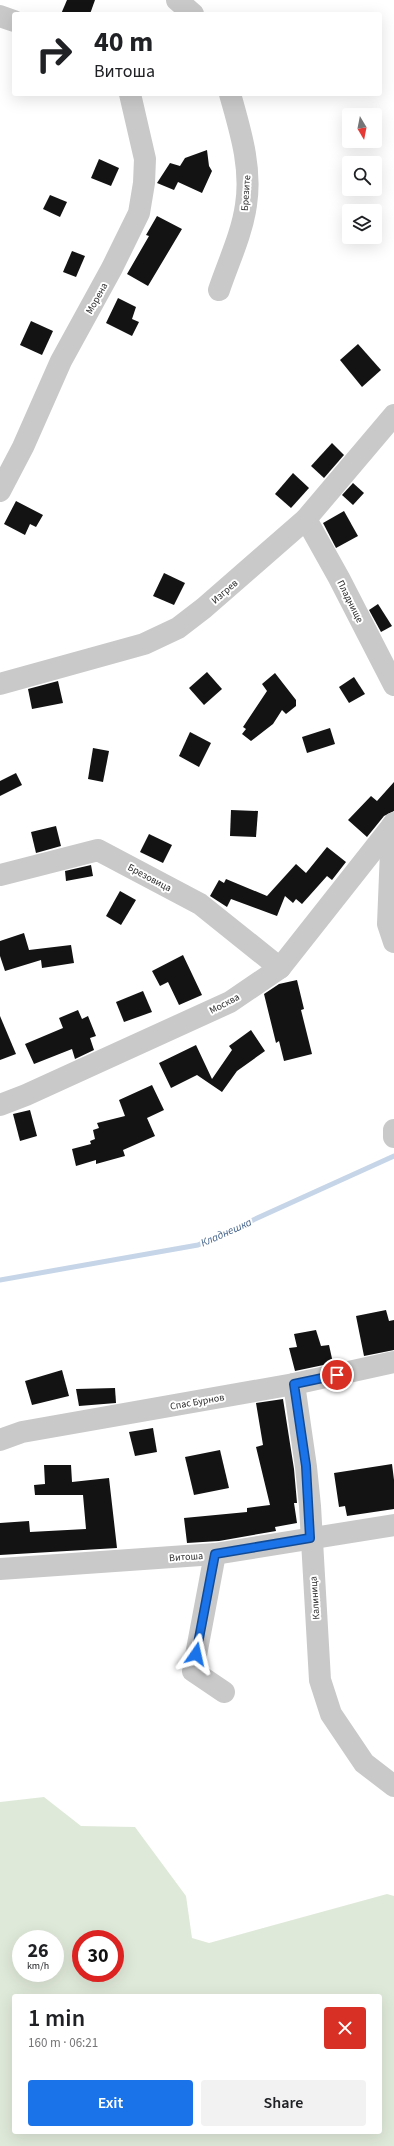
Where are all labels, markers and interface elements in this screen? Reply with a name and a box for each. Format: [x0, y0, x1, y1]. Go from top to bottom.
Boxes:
text: 40 m [94, 22, 153, 62]
icon: right [28, 28, 80, 80]
text: Витоша [94, 59, 155, 84]
north arrow [342, 108, 382, 148]
map controls [342, 108, 382, 244]
button: search [342, 156, 382, 196]
street label: Брезите [238, 175, 254, 211]
button: layers [342, 204, 382, 244]
street label: Морена [83, 280, 111, 317]
street label: Изгрев [208, 576, 241, 607]
street label: Пладнище [333, 578, 367, 625]
street label: Брезовица [125, 861, 174, 895]
street label: Москва [207, 990, 242, 1018]
water label: Кладнешка [198, 1215, 254, 1250]
pin [320, 1358, 354, 1392]
icon: arrive [326, 1364, 348, 1386]
street label: Спас Бурнов [169, 1390, 225, 1414]
street label: Витоша [169, 1549, 203, 1565]
street label: Калиница [306, 1576, 324, 1620]
position arrow [175, 1633, 217, 1675]
speed limit sign: 30 [72, 1930, 124, 1982]
text: 26 [27, 1937, 49, 1965]
text: km/h [27, 1959, 49, 1973]
text: 1 min [28, 2001, 85, 2036]
button: close [324, 2007, 366, 2049]
text: 160 m · 06:21 [28, 2034, 98, 2052]
button: Exit [28, 2080, 193, 2126]
button: Share [201, 2080, 366, 2126]

